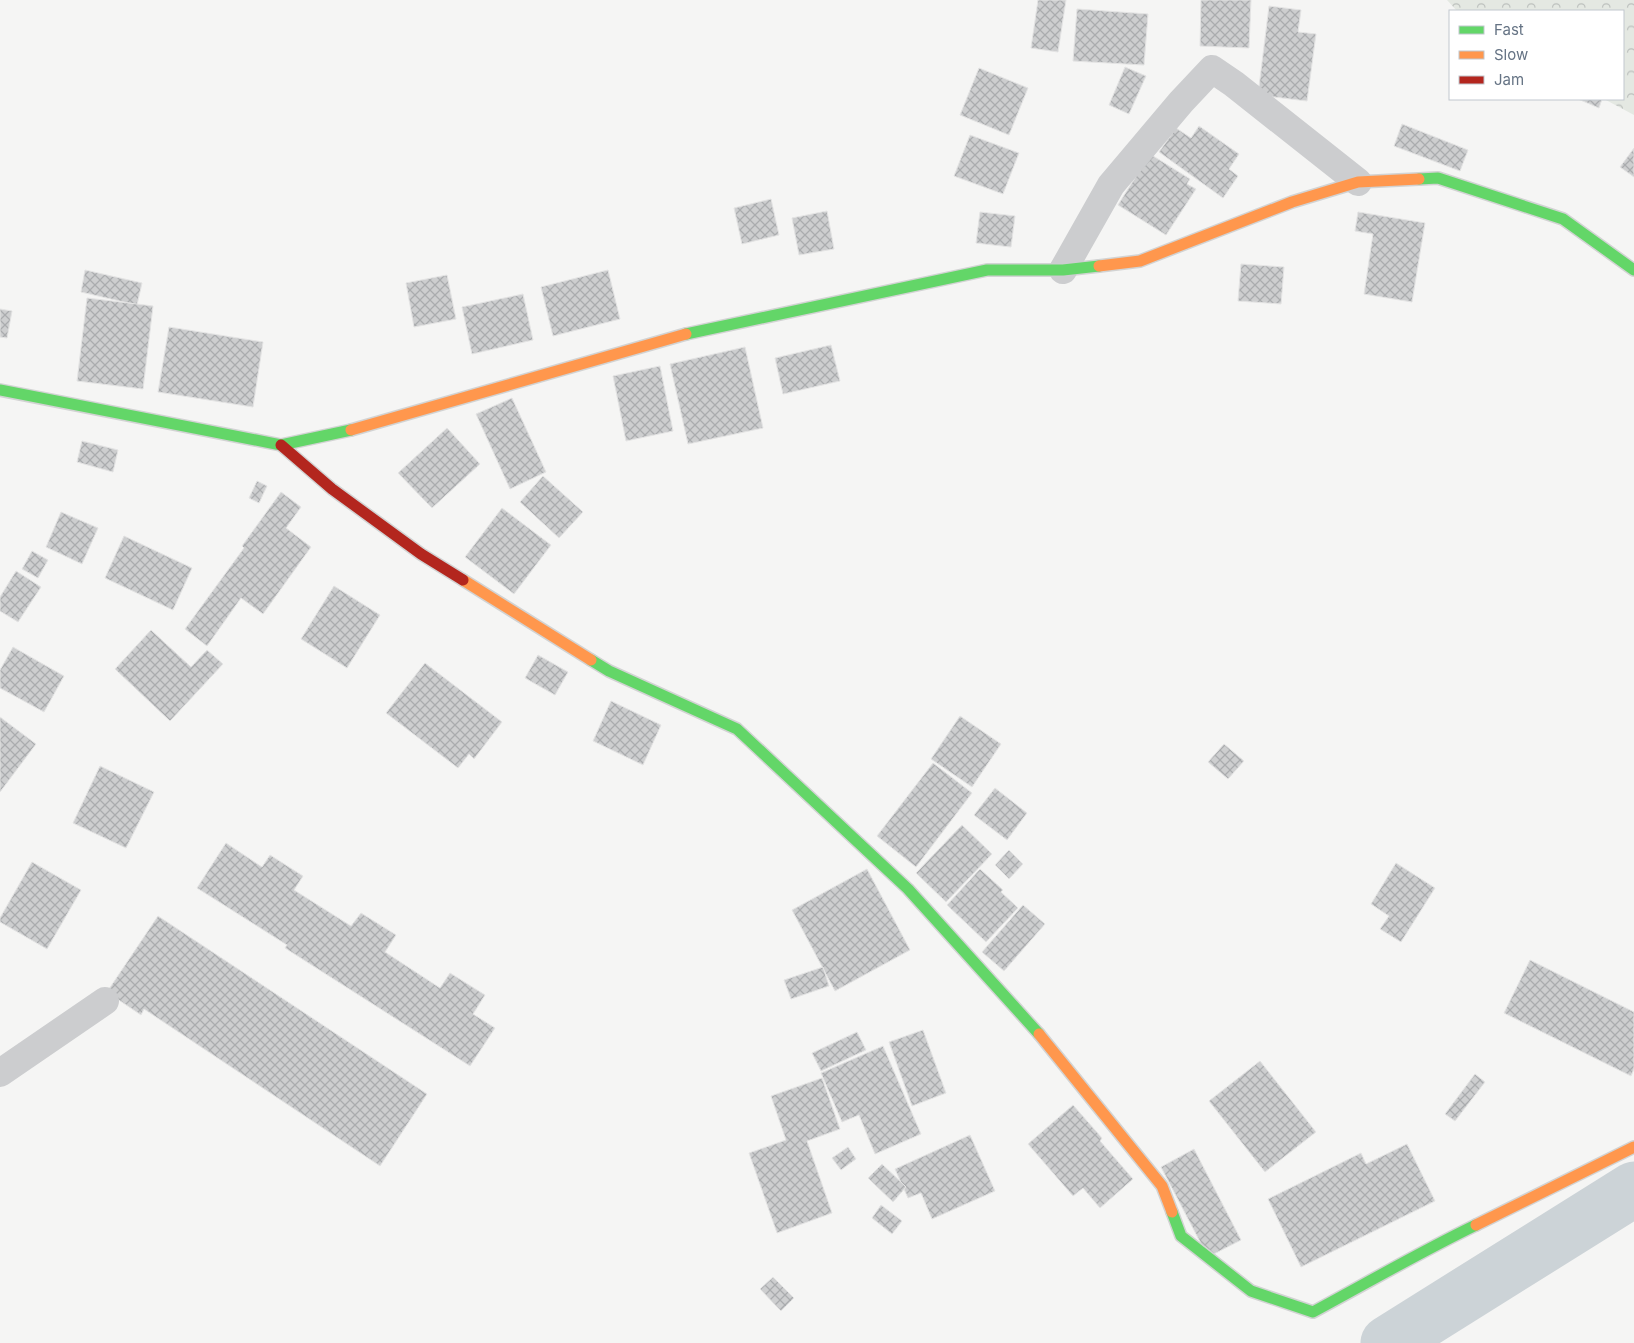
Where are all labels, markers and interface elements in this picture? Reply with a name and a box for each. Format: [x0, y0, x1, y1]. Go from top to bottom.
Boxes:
legend [1449, 10, 1624, 100]
text: Fast [1494, 20, 1524, 39]
text: Slow [1494, 45, 1528, 64]
text: Jam [1494, 70, 1524, 89]

